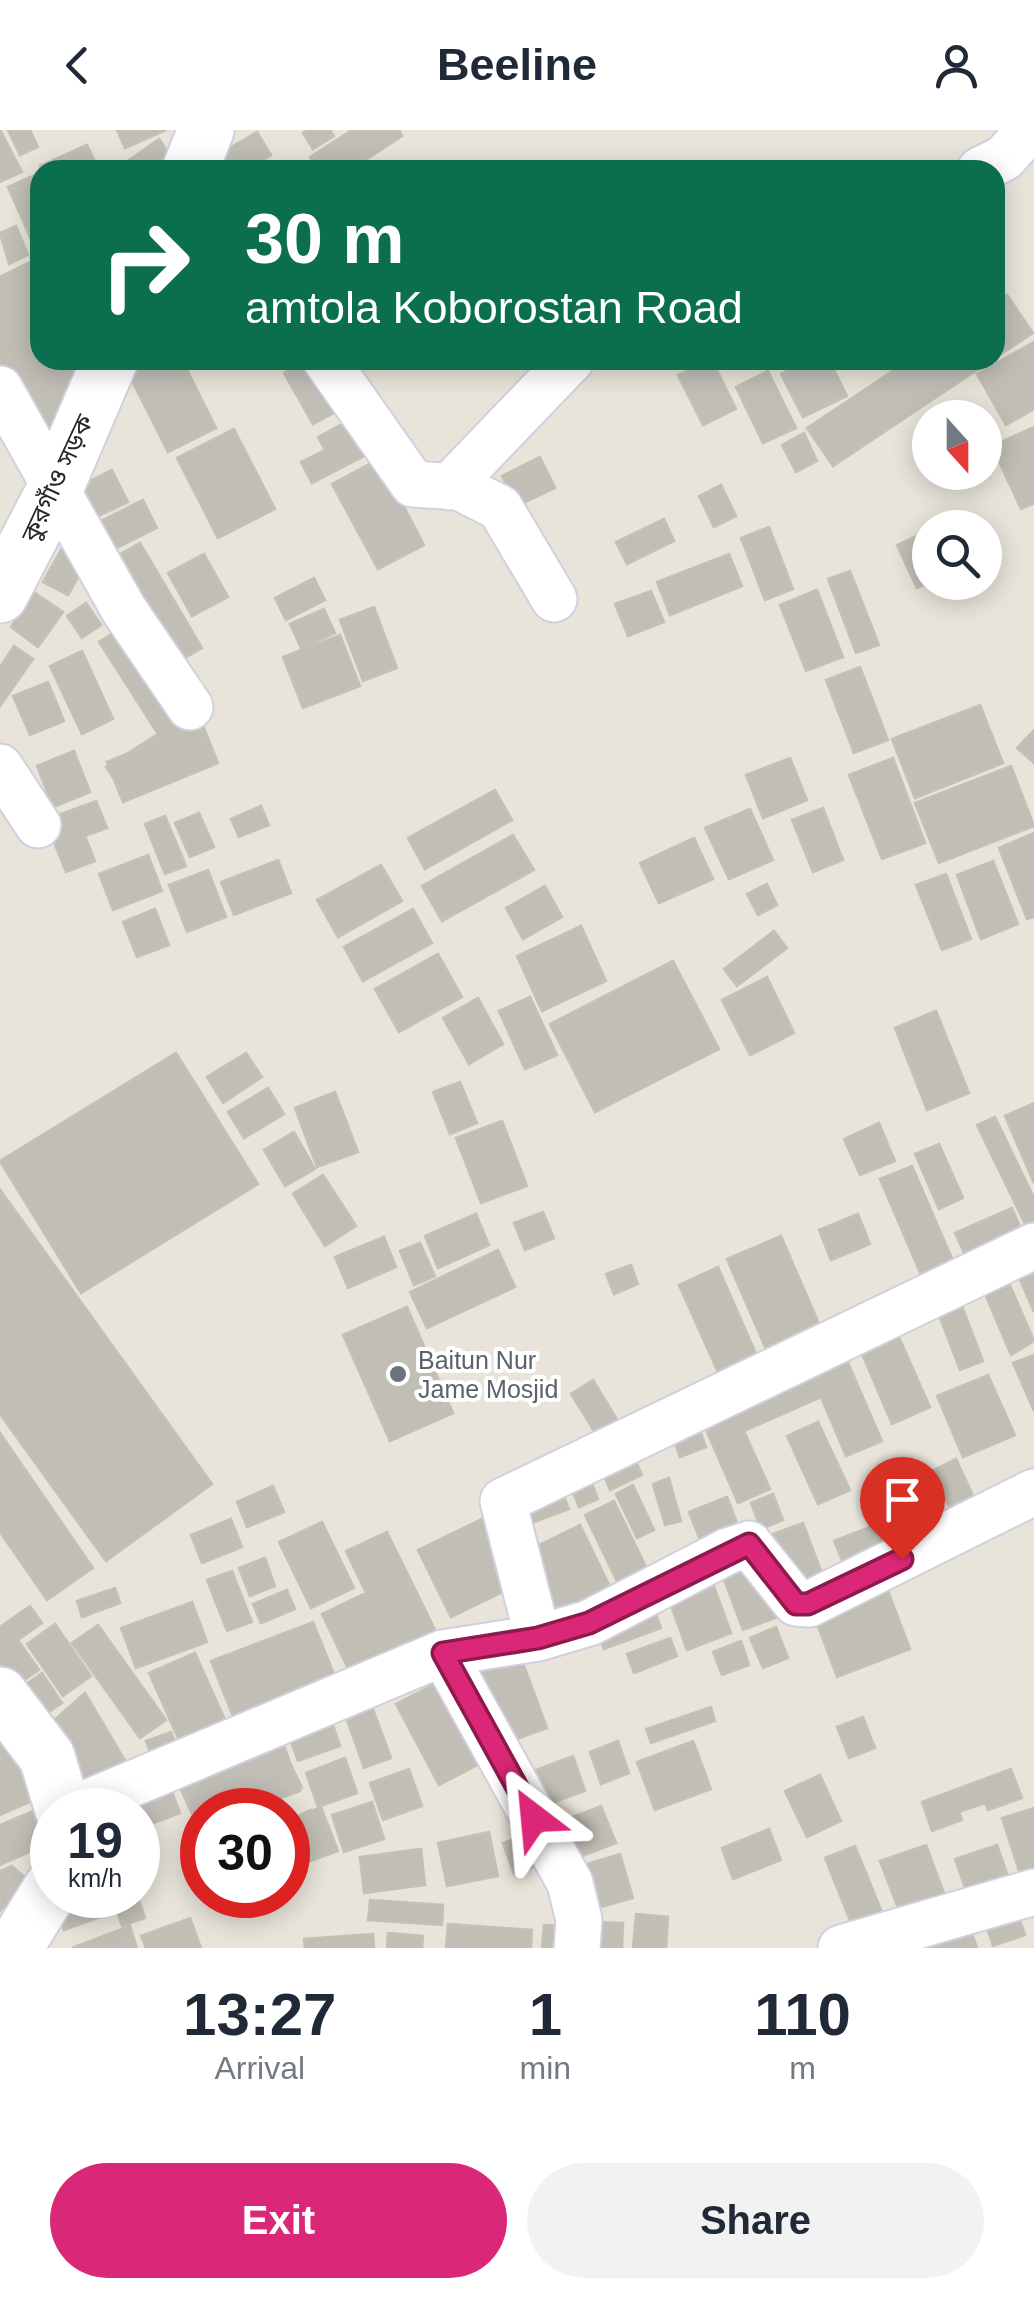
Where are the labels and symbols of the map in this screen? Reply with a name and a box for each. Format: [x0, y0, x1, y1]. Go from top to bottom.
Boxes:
north arrow [912, 400, 1002, 490]
street label: কুরগাঁও সড়ক [15, 409, 100, 547]
place label: Baitun Nur Jame Mosjid [418, 1346, 558, 1403]
marker: Baitun Nur Jame Mosjid [387, 1363, 409, 1385]
pin [860, 1457, 945, 1560]
position arrow [482, 1766, 586, 1870]
speed limit sign: 30 [180, 1788, 310, 1918]

